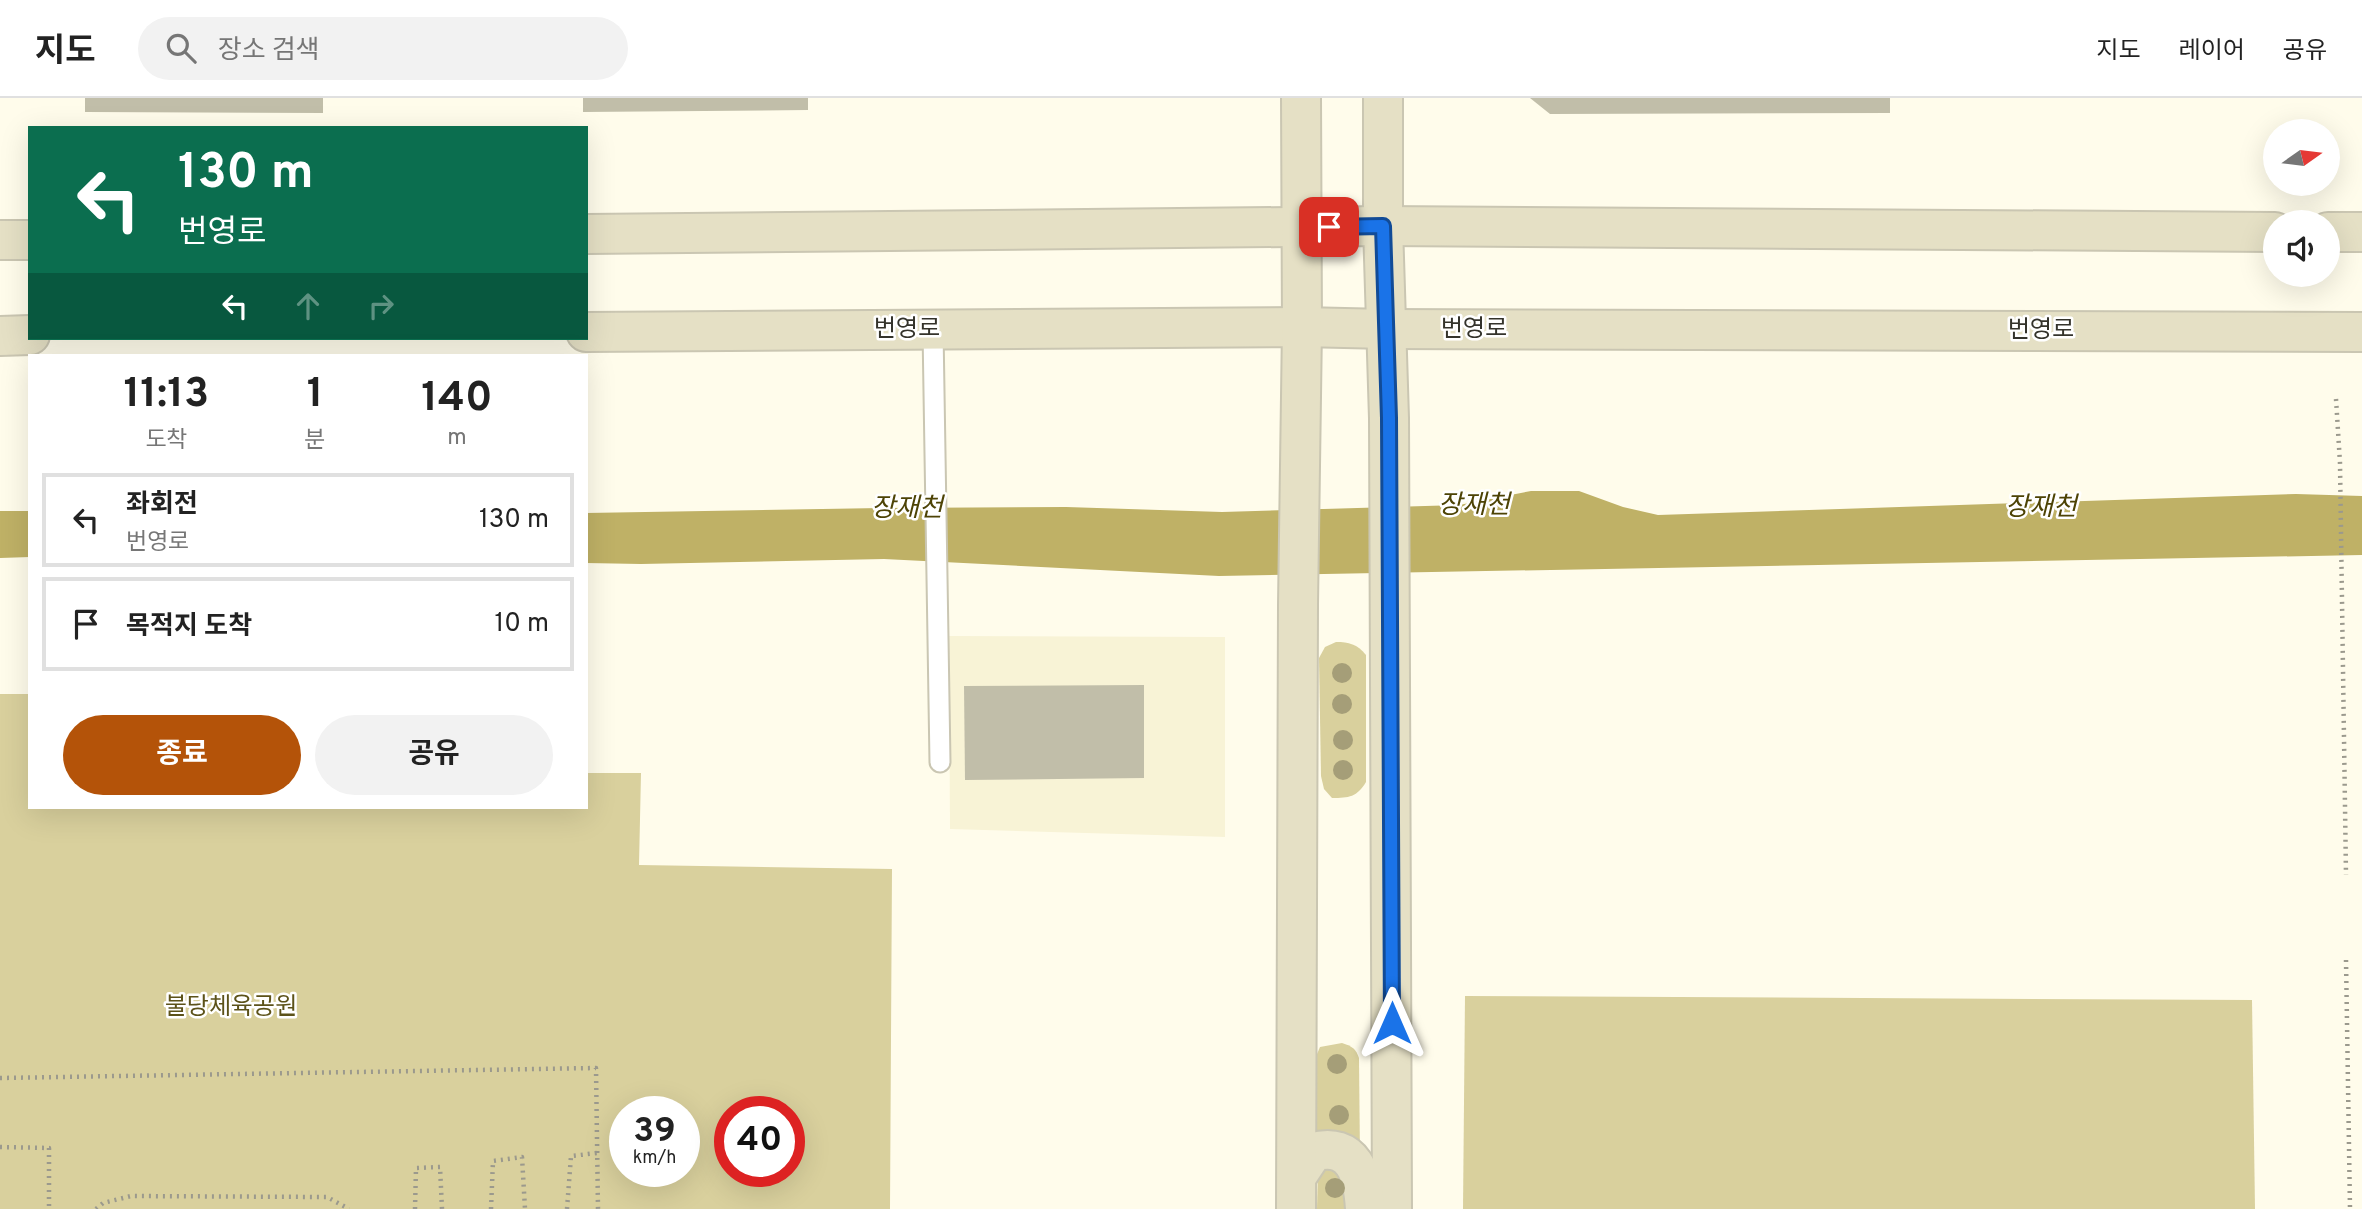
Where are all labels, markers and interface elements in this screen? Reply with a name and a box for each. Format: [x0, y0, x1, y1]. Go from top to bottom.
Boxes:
search box [138, 17, 628, 80]
icon: search [162, 29, 200, 67]
text: 지도 [35, 32, 96, 74]
text: 장소 검색 [218, 35, 320, 68]
text: 지도 [2096, 37, 2141, 67]
text: 레이어 [2179, 37, 2245, 67]
text: 공유 [2283, 37, 2327, 67]
north arrow [2263, 119, 2340, 196]
map controls [2263, 119, 2340, 287]
text: 130 m [178, 144, 314, 206]
icon: left [63, 154, 154, 245]
pin [1299, 197, 1359, 257]
icon: arrive [1310, 208, 1348, 246]
button: sound [2263, 210, 2340, 287]
text: 번영로 [178, 214, 266, 254]
icon: left [216, 287, 254, 325]
icon: ahead [289, 287, 327, 325]
icon: right [362, 287, 400, 325]
street label: 번영로 [874, 315, 940, 345]
street label: 번영로 [1441, 315, 1507, 345]
street label: 번영로 [2008, 316, 2074, 346]
text: 11:13 [123, 369, 209, 422]
text: 1 [307, 369, 324, 422]
text: 140 [421, 373, 493, 426]
text: m [447, 424, 467, 453]
text: 도착 [145, 427, 187, 456]
text: 분 [305, 427, 326, 456]
text: 좌회전 [126, 489, 198, 522]
water label: 장재천 [1438, 490, 1513, 523]
water label: 장재천 [2005, 492, 2080, 525]
water label: 장재천 [871, 493, 946, 526]
icon: left [67, 501, 105, 539]
text: 130 m [479, 504, 549, 537]
text: 번영로 [126, 529, 189, 558]
icon: arrive [67, 605, 105, 643]
text: 10 m [494, 608, 549, 641]
text: 목적지 도착 [126, 611, 252, 644]
button: 종료 [63, 715, 301, 795]
button: 공유 [315, 715, 553, 795]
position arrow [1355, 986, 1429, 1060]
park label: 불당체육공원 [165, 993, 297, 1023]
speed limit sign: 40 [714, 1096, 805, 1187]
text: 39 [633, 1110, 676, 1154]
text: km/h [633, 1147, 676, 1170]

